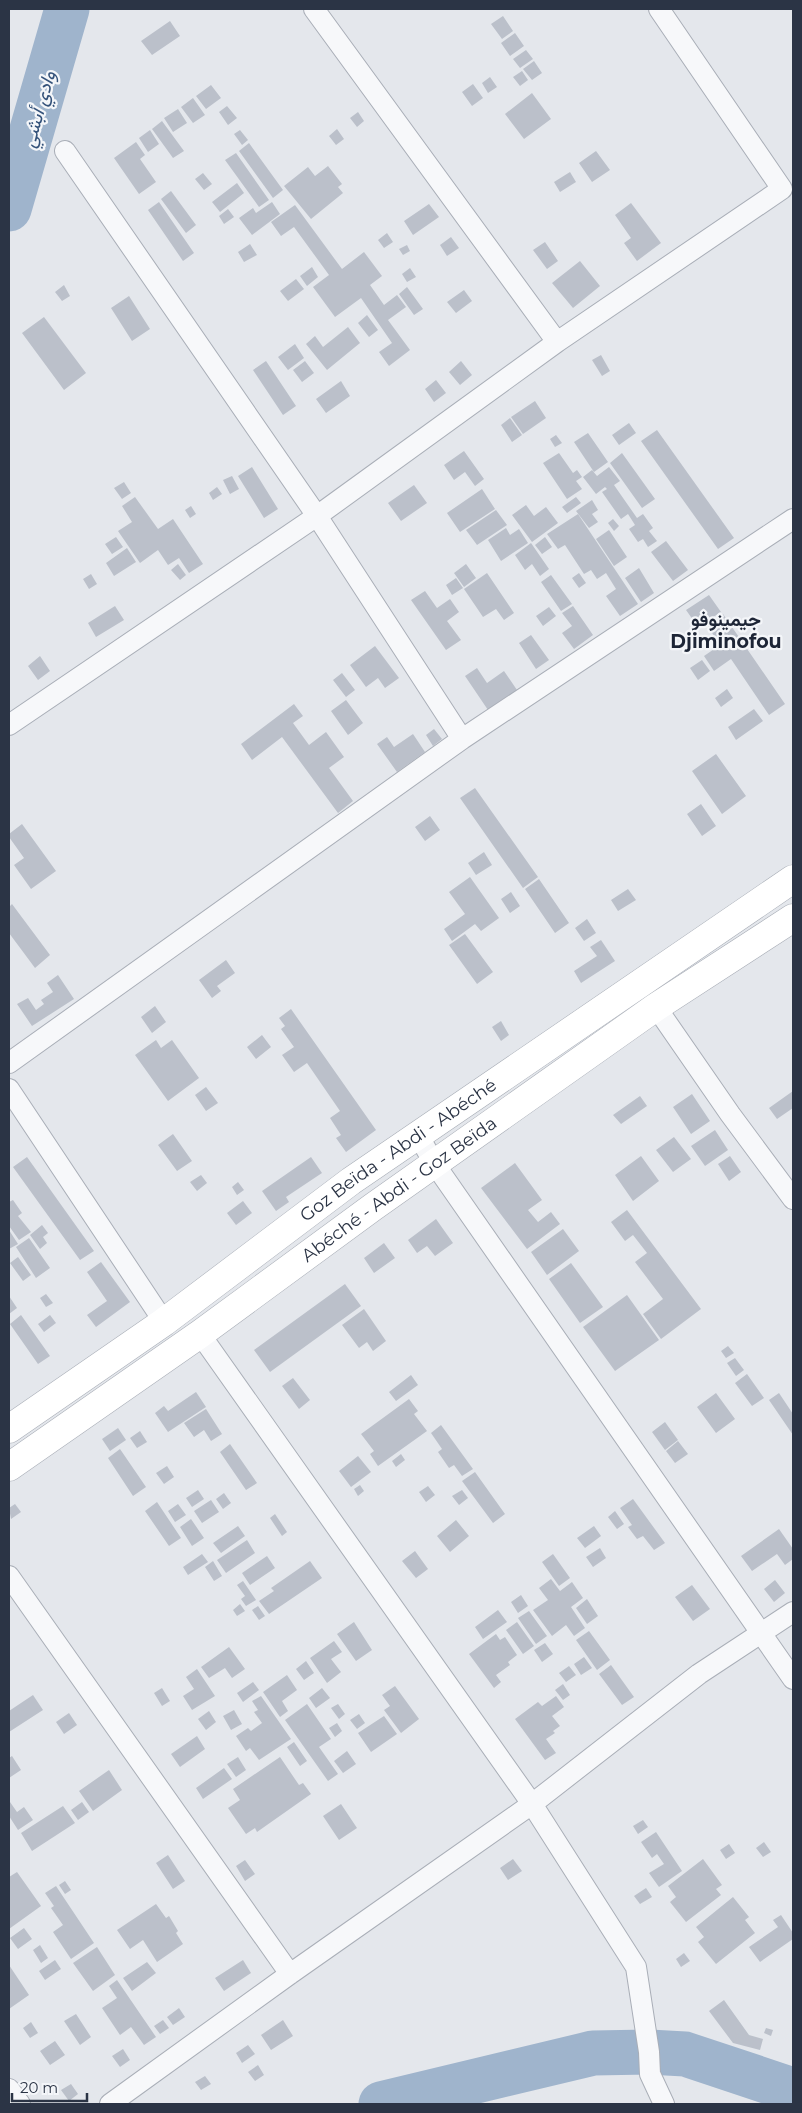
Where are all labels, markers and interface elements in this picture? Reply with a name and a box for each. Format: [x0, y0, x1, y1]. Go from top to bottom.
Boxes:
water label: وادي أبشي [17, 68, 64, 151]
district label: جيمينوفو Djiminofou [670, 608, 782, 653]
street label: Goz Beïda - Abdi - Abéché [296, 1074, 501, 1227]
street label: Abéché - Abdi - Goz Beïda [297, 1112, 501, 1267]
scale bar [12, 2070, 88, 2102]
text: 20 m [20, 2078, 58, 2097]

